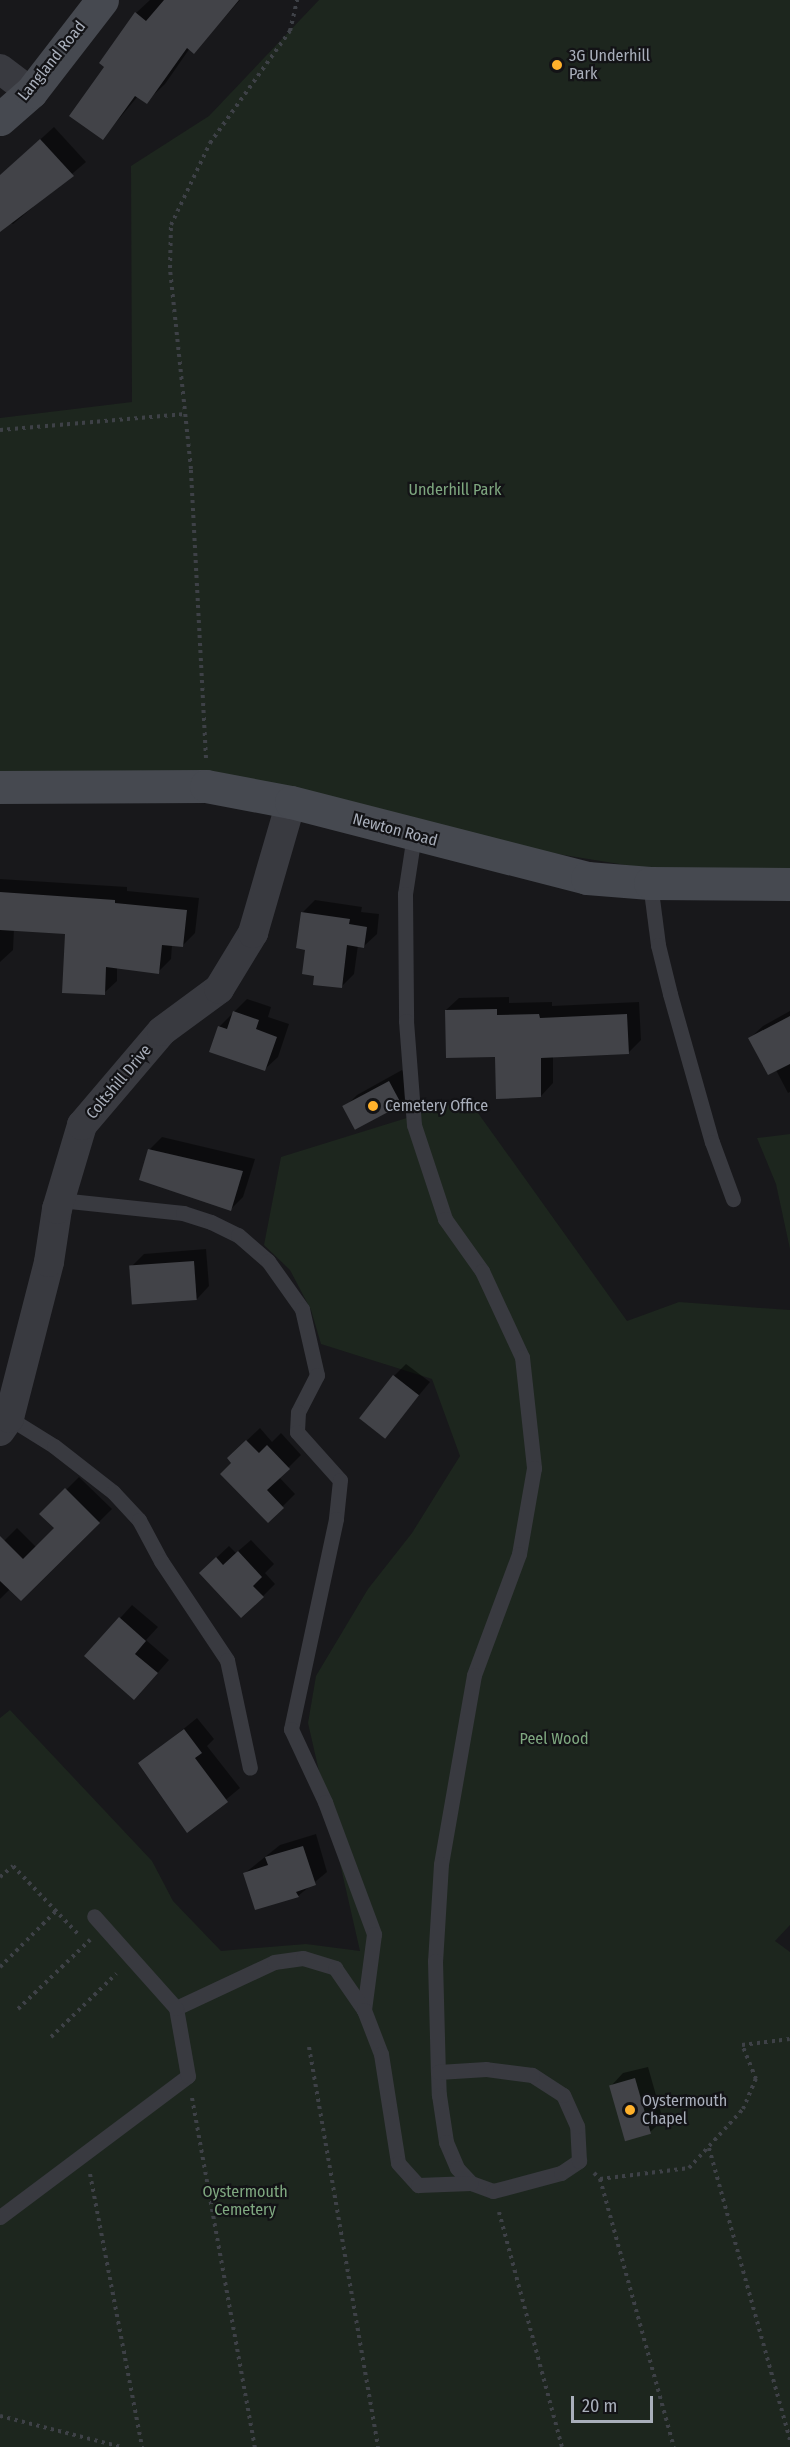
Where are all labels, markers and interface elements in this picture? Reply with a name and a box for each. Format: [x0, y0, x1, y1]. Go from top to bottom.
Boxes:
street label: Langland Road [14, 17, 90, 105]
place label: 3G Underhill Park [569, 46, 650, 84]
marker: 3G Underhill Park [550, 58, 564, 72]
park label: Underhill Park [409, 480, 501, 500]
street label: Newton Road [351, 809, 439, 851]
street label: Coltshill Drive [82, 1041, 156, 1123]
place label: Cemetery Office [385, 1096, 488, 1116]
marker: Cemetery Office [366, 1099, 380, 1113]
park label: Peel Wood [520, 1729, 588, 1749]
place label: Oystermouth Chapel [642, 2091, 727, 2129]
marker: Oystermouth Chapel [623, 2103, 637, 2117]
park label: Oystermouth Cemetery [202, 2182, 288, 2220]
scale bar [574, 2384, 656, 2422]
text: 20 m [582, 2395, 617, 2417]

